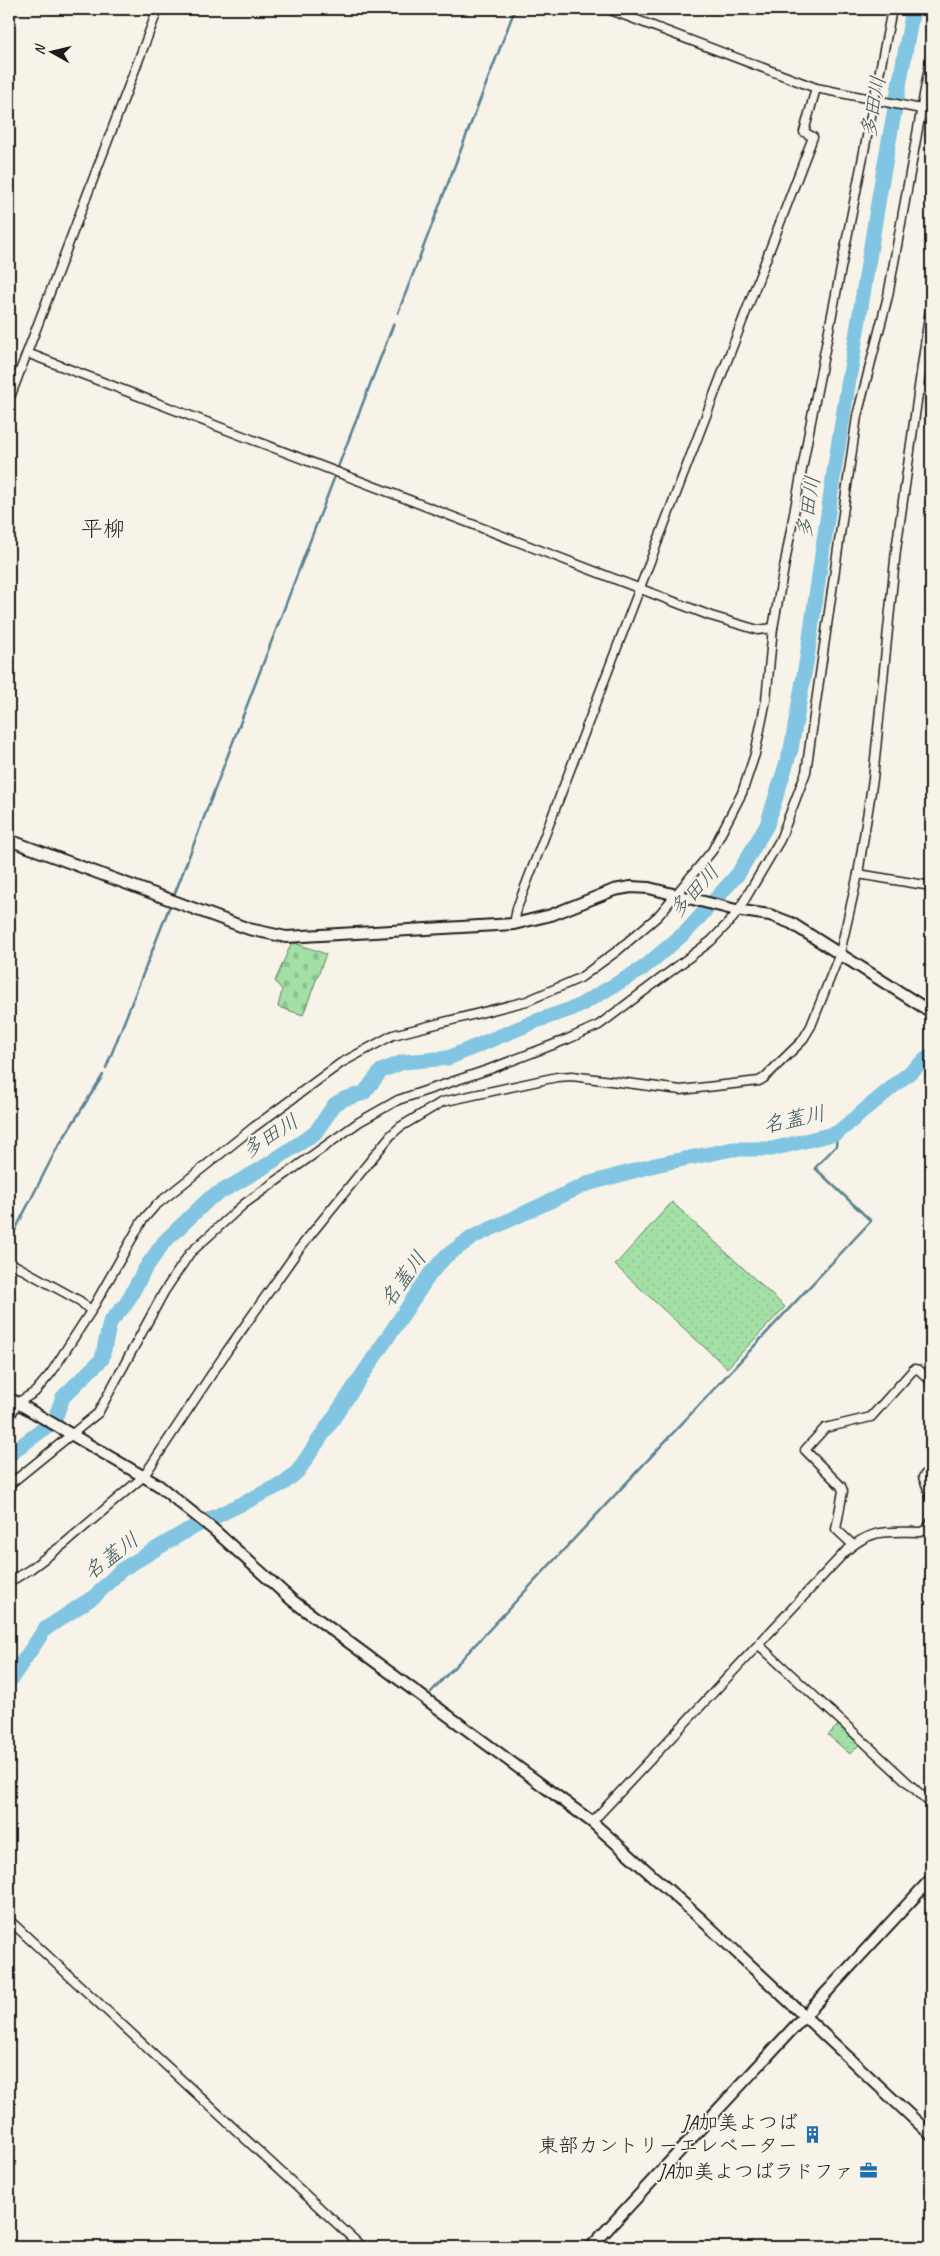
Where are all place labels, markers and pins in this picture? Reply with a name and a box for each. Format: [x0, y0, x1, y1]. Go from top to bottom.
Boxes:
place label: JA加美よつば 東部カントリーエレベーター [538, 2110, 798, 2158]
building icon: JA加美よつば 東部カントリーエレベーター [802, 2124, 822, 2144]
place label: JA加美よつばラドファ [657, 2159, 854, 2184]
office icon: JA加美よつばラドファ [858, 2161, 878, 2181]

